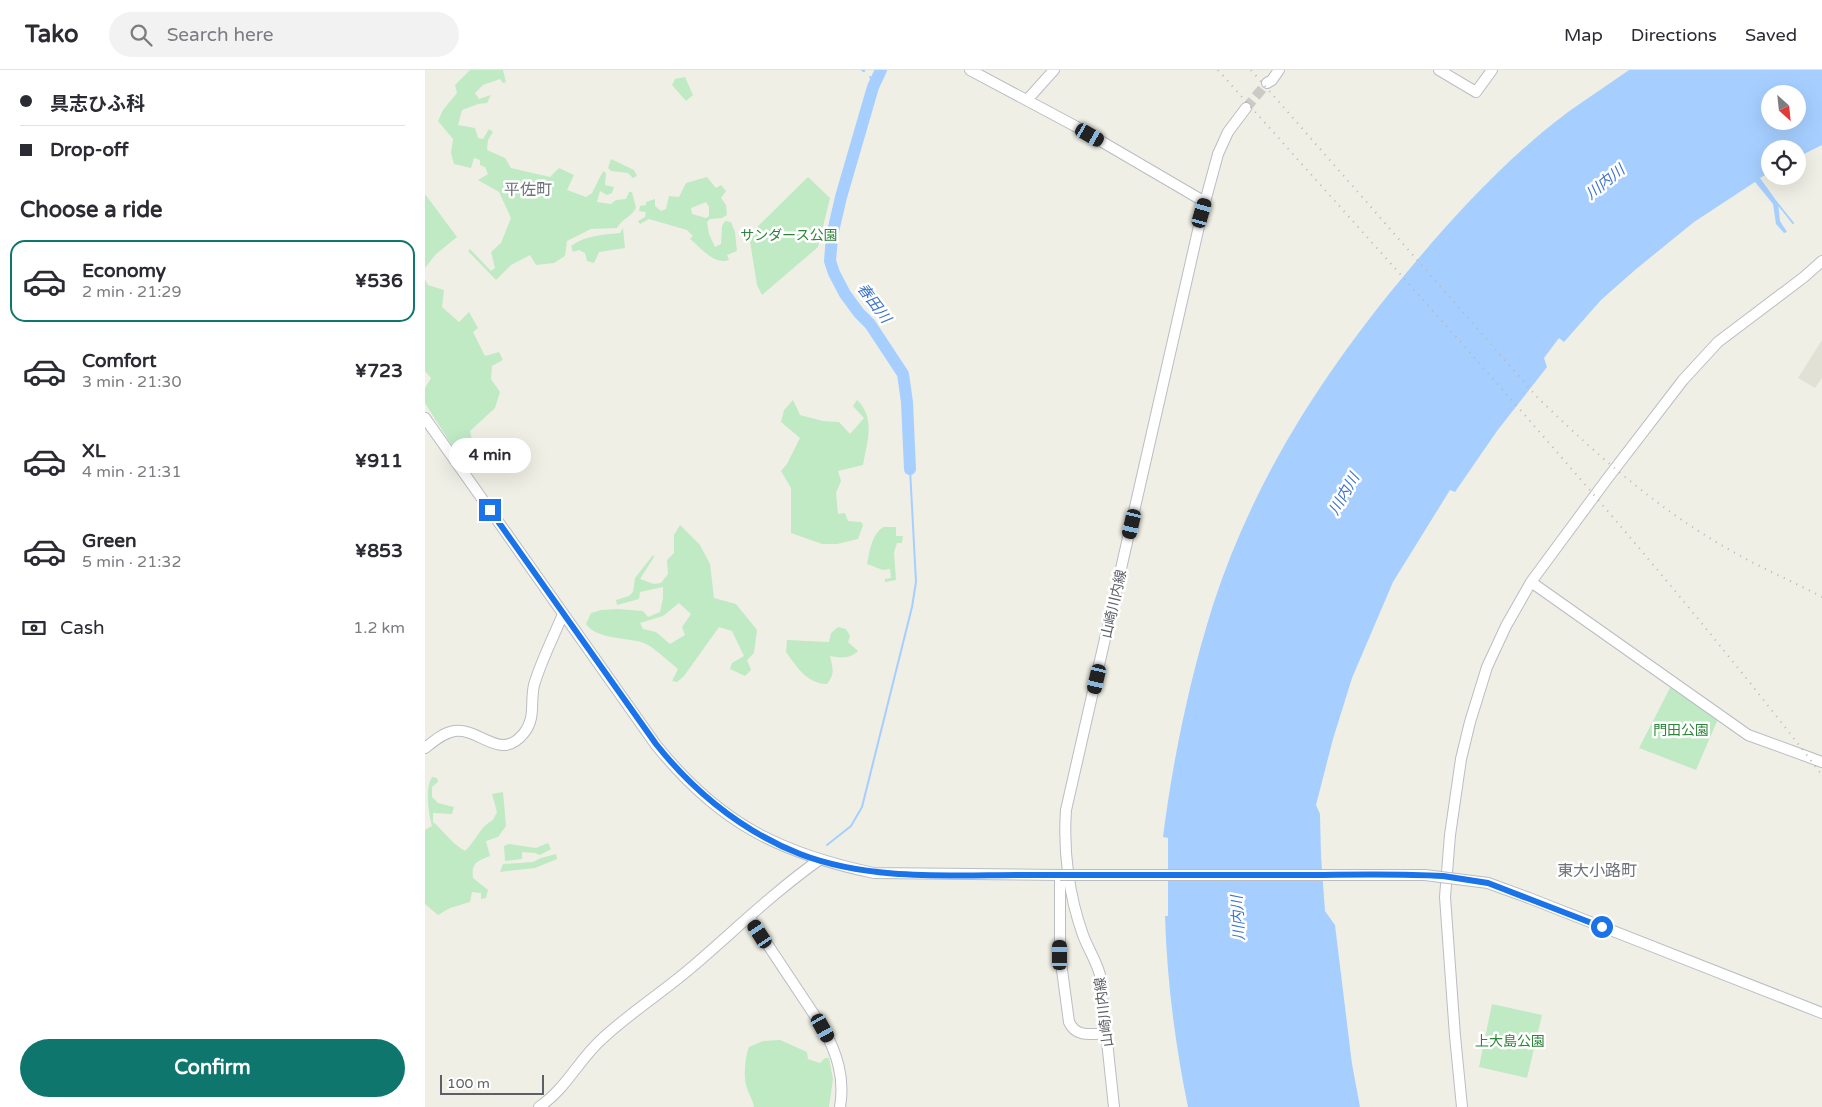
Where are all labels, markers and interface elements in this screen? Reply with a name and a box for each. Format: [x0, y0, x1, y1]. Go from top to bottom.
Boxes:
search box [109, 12, 459, 57]
text: Tako [25, 20, 79, 49]
icon: search [127, 21, 155, 49]
text: Search here [167, 24, 273, 46]
text: Map [1564, 24, 1603, 46]
text: Directions [1631, 24, 1717, 46]
text: Saved [1745, 24, 1797, 46]
north arrow [1761, 85, 1806, 130]
map controls [1761, 85, 1806, 185]
text: 具志ひふ科 [50, 93, 145, 115]
car [1073, 121, 1106, 149]
text: Drop-off [50, 139, 129, 161]
button: locate [1761, 140, 1806, 185]
water label: 川内川 [1582, 160, 1630, 203]
district label: 平佐町 [504, 180, 552, 200]
text: Choose a ride [20, 197, 163, 223]
car [1190, 197, 1213, 229]
park label: サンダース公園 [740, 227, 838, 244]
icon: car [22, 259, 67, 304]
text: Economy [82, 260, 166, 282]
text: ¥536 [355, 270, 403, 292]
water label: 春田川 [853, 280, 896, 328]
text: 2 min · 21:29 [82, 282, 181, 302]
icon: car [22, 349, 67, 394]
text: Comfort [82, 350, 156, 372]
text: ¥723 [355, 360, 403, 382]
text: 3 min · 21:30 [82, 372, 181, 392]
callout: 4 min [449, 438, 531, 472]
icon: car [22, 439, 67, 484]
text: XL [82, 440, 106, 462]
text: 4 min [469, 445, 511, 465]
text: ¥911 [355, 450, 403, 472]
text: 4 min · 21:31 [82, 462, 181, 482]
water label: 川内川 [1325, 468, 1364, 518]
route end [479, 499, 501, 521]
car [1121, 508, 1142, 540]
icon: car [22, 529, 67, 574]
text: Green [82, 530, 136, 552]
text: ¥853 [355, 540, 403, 562]
text: 5 min · 21:32 [82, 552, 181, 572]
street label: 山崎川内線 [1098, 568, 1130, 640]
icon: cash [20, 614, 48, 642]
text: Cash [60, 617, 105, 639]
text: 1.2 km [353, 618, 405, 638]
car [1086, 663, 1107, 695]
park label: 門田公園 [1653, 722, 1709, 739]
district label: 東大小路町 [1557, 861, 1637, 881]
water label: 川内川 [1228, 893, 1248, 941]
route start [1591, 916, 1613, 938]
car [745, 917, 774, 951]
car [1052, 940, 1067, 970]
street label: 山崎川内線 [1091, 976, 1117, 1048]
car [809, 1011, 836, 1045]
park label: 上大島公園 [1475, 1033, 1545, 1050]
button: Confirm [20, 1039, 405, 1097]
scale bar [440, 1072, 544, 1095]
text: 100 m [447, 1075, 490, 1092]

